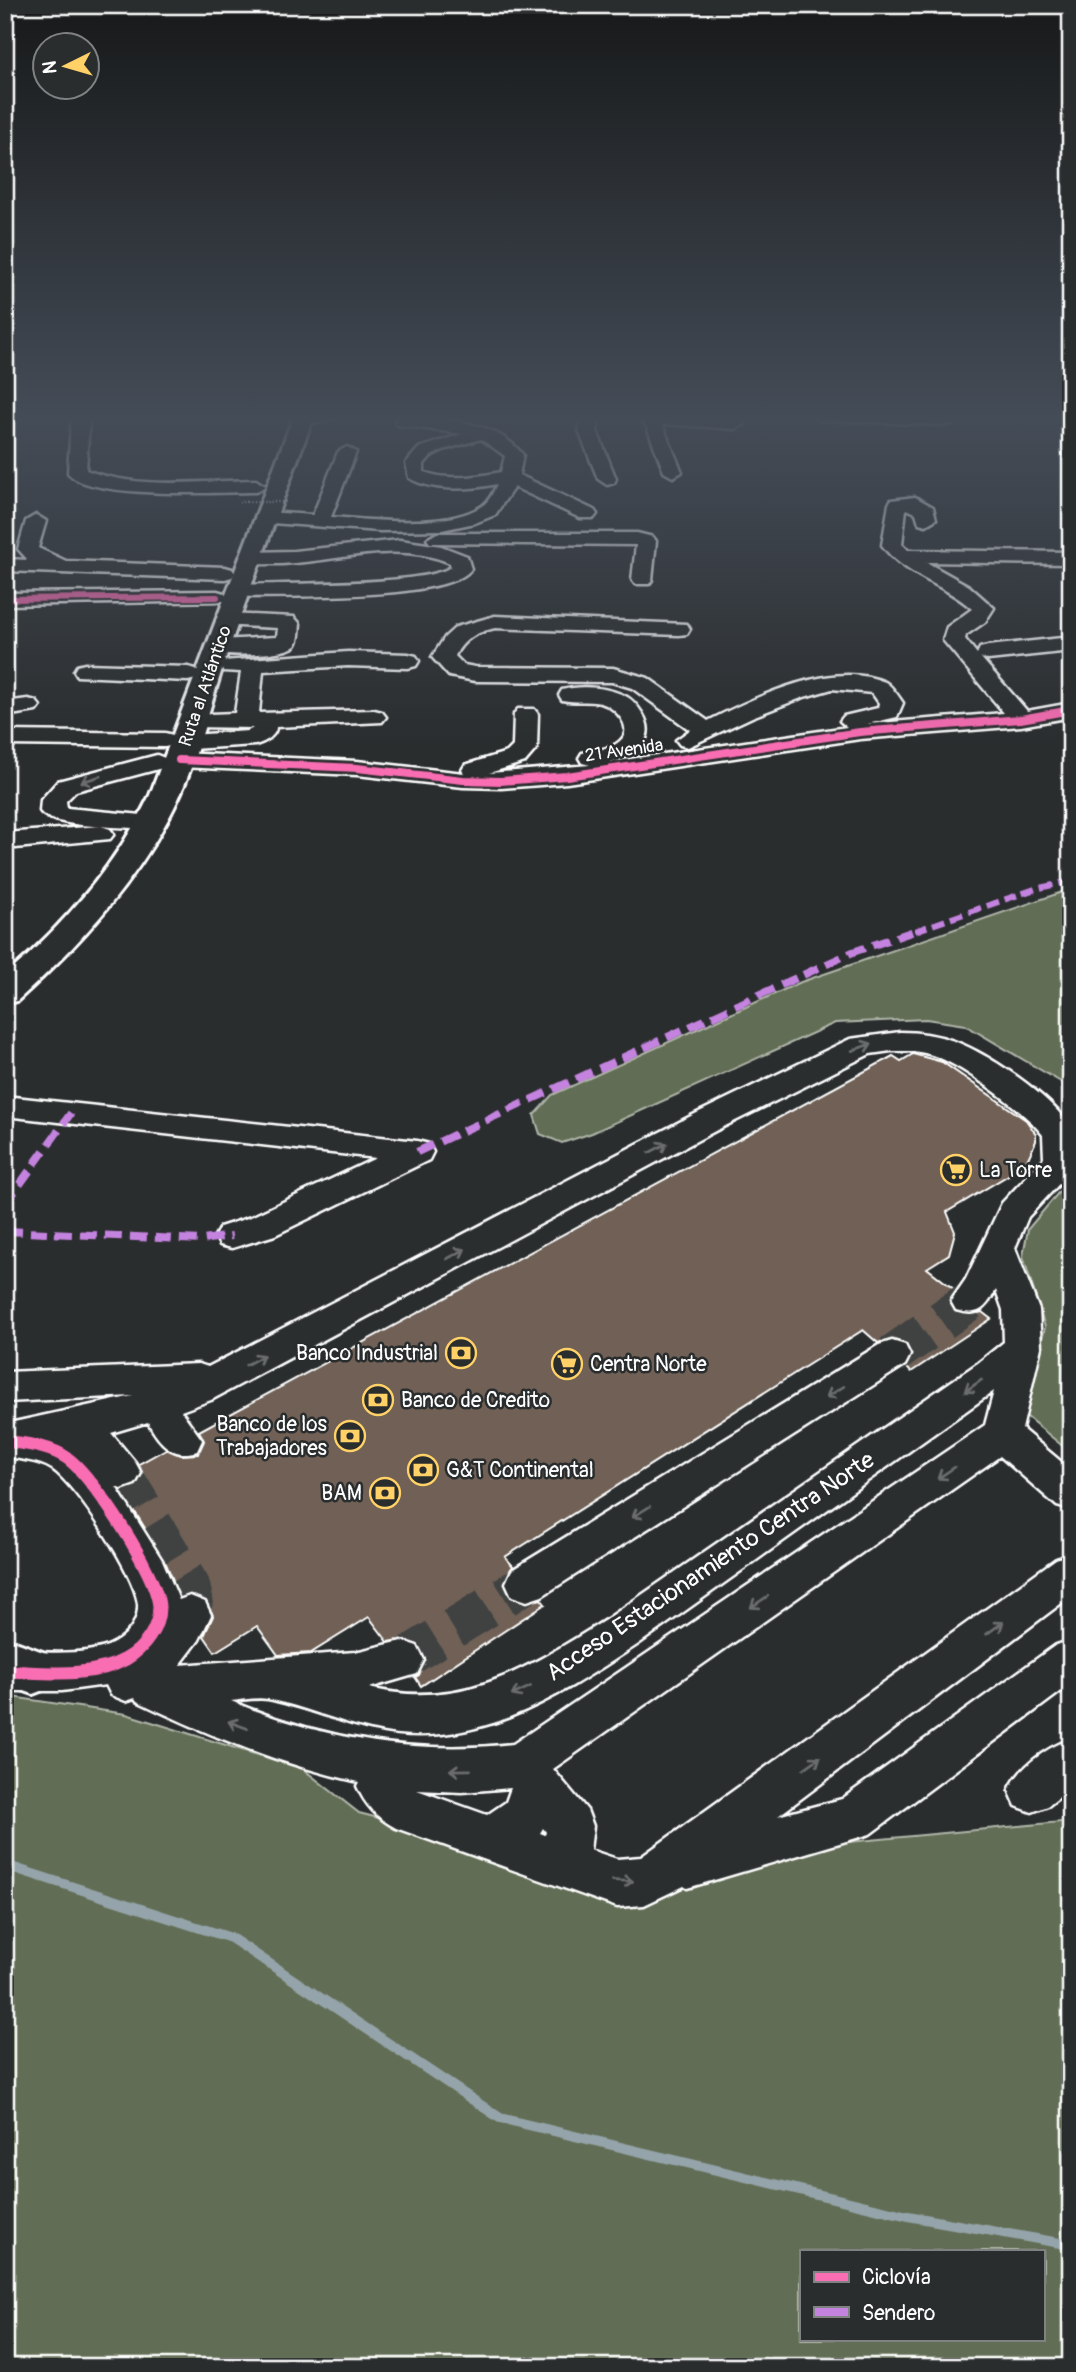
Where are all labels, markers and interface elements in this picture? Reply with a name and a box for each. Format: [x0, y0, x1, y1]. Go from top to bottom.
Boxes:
north arrow [32, 32, 102, 102]
text: N [38, 60, 63, 75]
street label: Ruta al Atlántico [174, 622, 237, 750]
street label: 21 Avenida [583, 734, 665, 767]
one-way arrow [80, 773, 102, 786]
one-way arrow [850, 1040, 872, 1053]
one-way arrow [647, 1140, 668, 1154]
supermarket icon: La Torre [939, 1153, 973, 1187]
place label: La Torre [979, 1157, 1053, 1184]
one-way arrow [445, 1246, 466, 1260]
bank icon: Banco Industrial [444, 1336, 478, 1370]
place label: Banco Industrial [296, 1340, 438, 1367]
supermarket icon: Centra Norte [550, 1347, 584, 1381]
place label: Centra Norte [590, 1351, 707, 1378]
one-way arrow [245, 1353, 265, 1367]
one-way arrow [964, 1379, 983, 1393]
bank icon: Banco de Credito [361, 1383, 395, 1417]
one-way arrow [825, 1385, 845, 1399]
place label: Banco de Credito [401, 1387, 550, 1414]
place label: Banco de los Trabajadores [216, 1411, 328, 1462]
bank icon: Banco de los Trabajadores [333, 1419, 367, 1453]
street label: Acceso Estacionamiento Centra Norte [541, 1445, 880, 1687]
bank icon: G&T Continental [406, 1453, 440, 1487]
place label: G&T Continental [446, 1457, 594, 1484]
one-way arrow [937, 1466, 956, 1480]
bank icon: BAM [368, 1476, 402, 1510]
place label: BAM [321, 1480, 362, 1507]
one-way arrow [632, 1505, 652, 1519]
one-way arrow [750, 1595, 769, 1609]
one-way arrow [985, 1620, 1004, 1635]
one-way arrow [511, 1685, 532, 1698]
one-way arrow [227, 1718, 249, 1730]
one-way arrow [802, 1756, 821, 1770]
one-way arrow [448, 1763, 471, 1777]
one-way arrow [611, 1874, 634, 1887]
legend [800, 2250, 1044, 2340]
text: Ciclovía [862, 2264, 931, 2291]
text: Sendero [862, 2300, 935, 2327]

